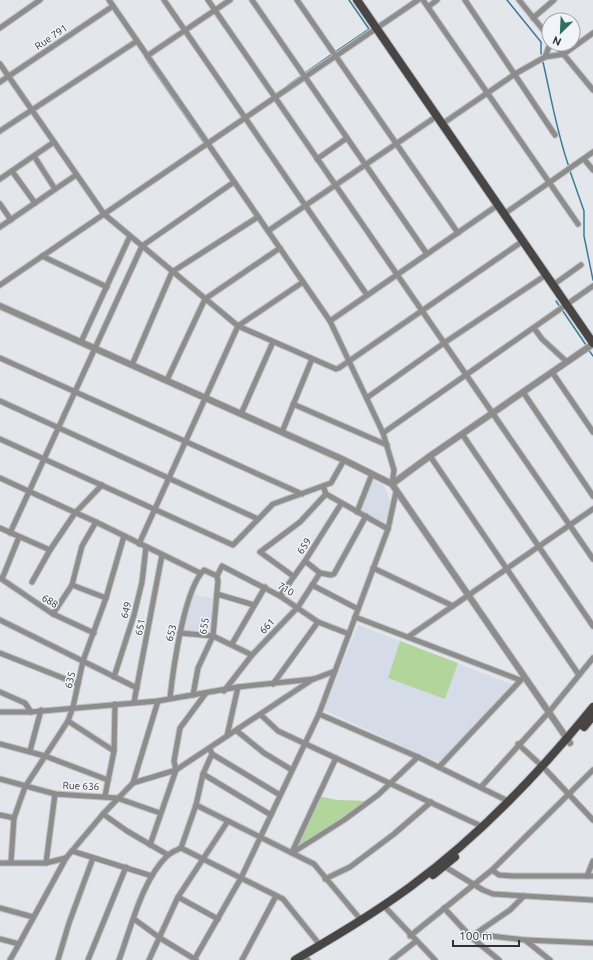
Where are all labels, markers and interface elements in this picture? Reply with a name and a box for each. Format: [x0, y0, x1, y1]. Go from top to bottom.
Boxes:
north arrow [541, 12, 581, 52]
street label: Rue 791 [33, 22, 69, 52]
text: N [551, 34, 563, 48]
street label: 659 [295, 536, 313, 556]
street label: 710 [276, 580, 296, 598]
street label: 688 [40, 592, 60, 610]
street label: 649 [118, 600, 134, 620]
street label: 661 [257, 616, 277, 636]
street label: 655 [197, 617, 211, 635]
street label: 651 [133, 618, 147, 636]
street label: 653 [164, 623, 178, 643]
street label: 635 [63, 671, 77, 689]
street label: Rue 636 [62, 780, 100, 792]
scale bar [453, 922, 519, 948]
text: 100 m [459, 929, 492, 942]

